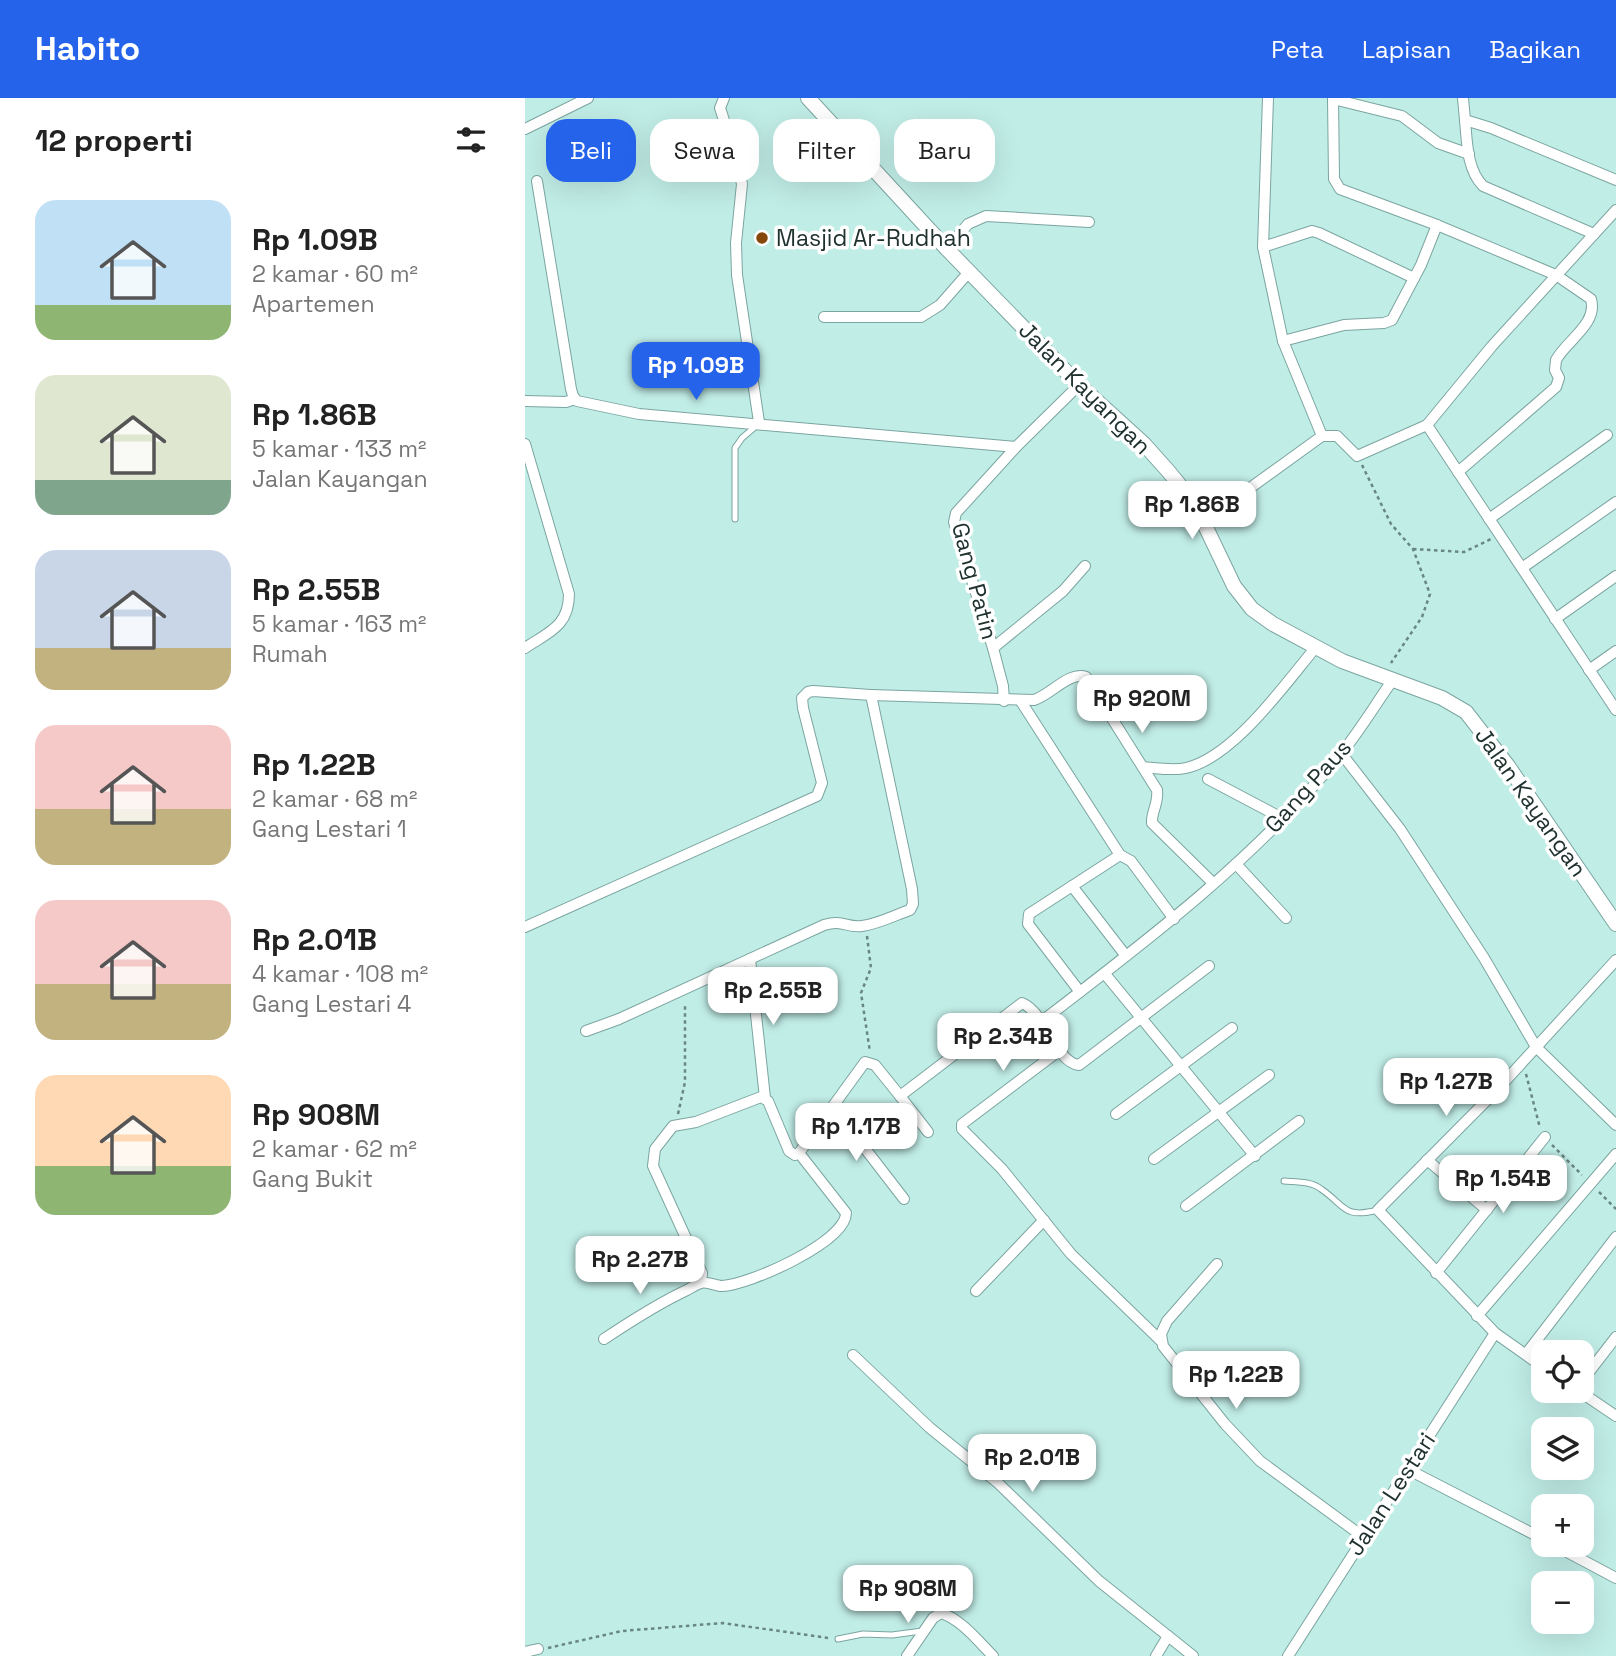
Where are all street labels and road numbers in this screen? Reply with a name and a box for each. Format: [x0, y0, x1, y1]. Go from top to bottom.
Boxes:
street label: Jalan Kayangan [1012, 315, 1158, 461]
street label: Gang Patin [945, 519, 1005, 643]
street label: Jalan Kayangan [1468, 721, 1594, 883]
street label: Gang Paus [1258, 733, 1358, 839]
street label: Jalan Lestari [1340, 1427, 1442, 1561]

